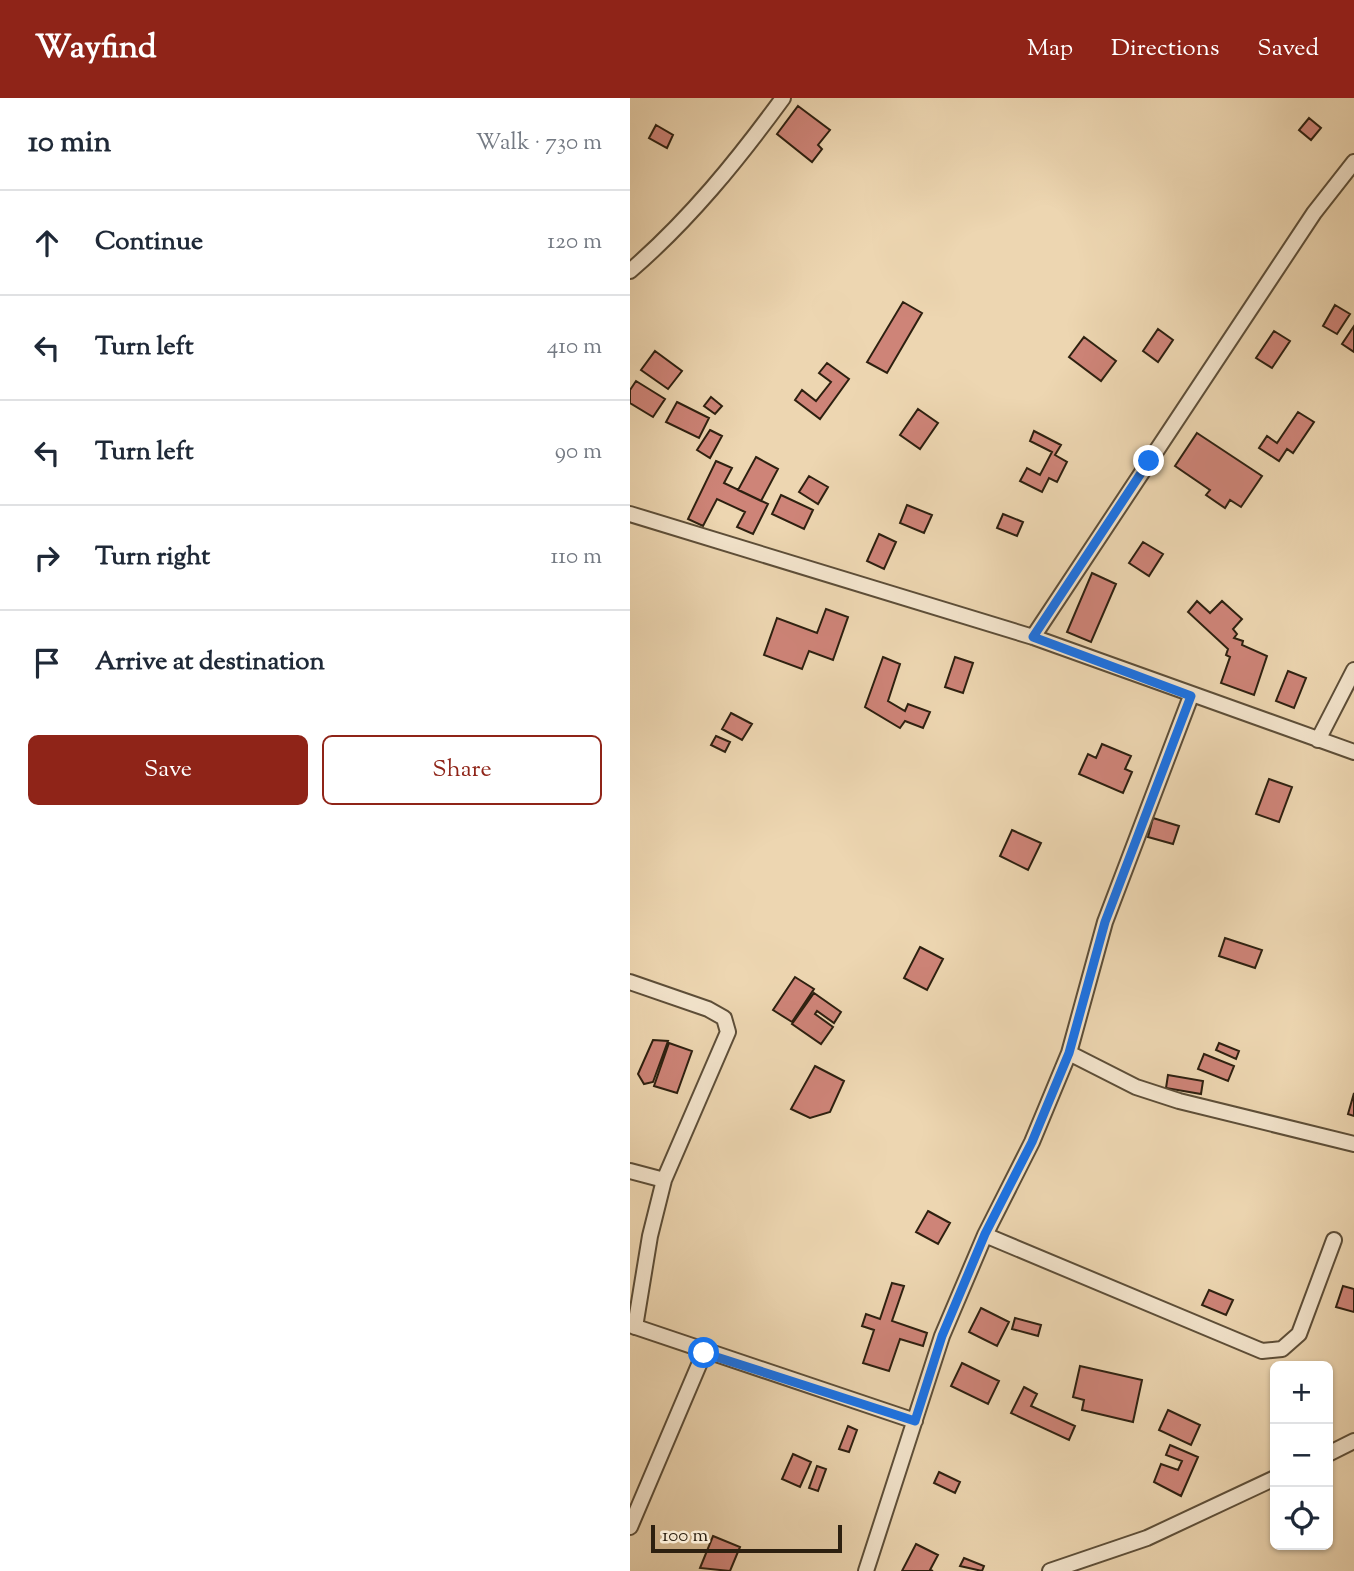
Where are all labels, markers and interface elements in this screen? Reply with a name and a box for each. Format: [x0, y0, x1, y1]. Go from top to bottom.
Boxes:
text: Wayfind [35, 25, 157, 73]
text: Map [1027, 32, 1073, 66]
text: Directions [1111, 32, 1219, 66]
text: Saved [1257, 32, 1319, 66]
text: 10 min [28, 122, 111, 165]
text: Walk · 730 m [476, 127, 602, 160]
icon: ahead [28, 224, 66, 262]
text: Continue [95, 224, 203, 261]
text: 120 m [547, 226, 602, 259]
icon: left [28, 329, 66, 367]
text: Turn left [95, 329, 194, 366]
text: 410 m [547, 331, 602, 364]
icon: left [28, 434, 66, 472]
text: Turn left [95, 434, 194, 471]
text: 90 m [555, 436, 602, 469]
route end [1133, 445, 1164, 476]
icon: right [28, 539, 66, 577]
text: Turn right [95, 539, 210, 576]
text: 110 m [551, 541, 602, 574]
icon: arrive [28, 644, 66, 682]
text: Arrive at destination [95, 644, 325, 681]
button: Save [28, 735, 308, 805]
button: Share [322, 735, 602, 805]
route start [688, 1337, 719, 1368]
map controls [1270, 1361, 1333, 1550]
button: + [1270, 1361, 1333, 1424]
button: − [1270, 1424, 1333, 1487]
button: locate [1270, 1487, 1333, 1550]
scale bar [651, 1522, 842, 1554]
text: 100 m [662, 1523, 708, 1550]

